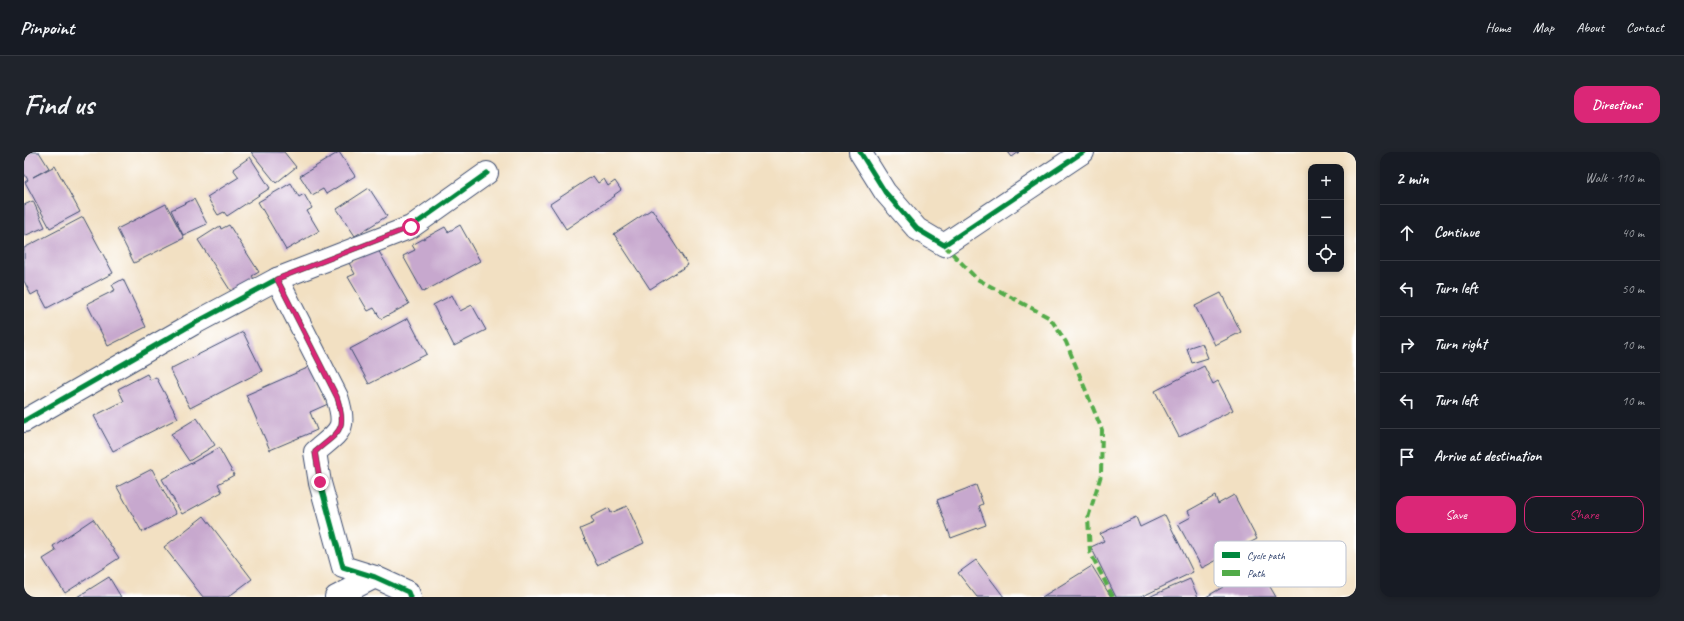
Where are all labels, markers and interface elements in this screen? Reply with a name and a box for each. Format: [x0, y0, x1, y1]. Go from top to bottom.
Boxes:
text: Pinpoint [20, 16, 74, 40]
text: Home [1485, 19, 1511, 36]
text: Map [1533, 19, 1554, 36]
text: About [1576, 19, 1604, 36]
text: Contact [1626, 19, 1664, 36]
button: Directions [1574, 86, 1660, 123]
text: Find us [24, 87, 94, 122]
map controls [1308, 164, 1344, 272]
button: + [1308, 164, 1344, 200]
text: 2 min [1396, 168, 1429, 189]
text: Walk · 110 m [1585, 170, 1644, 186]
button: − [1308, 200, 1344, 236]
route start [402, 218, 420, 236]
icon: ahead [1396, 222, 1418, 244]
text: Continue [1434, 223, 1479, 242]
text: 40 m [1622, 225, 1644, 241]
button: locate [1308, 236, 1344, 272]
icon: left [1396, 278, 1418, 300]
text: Turn left [1434, 279, 1477, 298]
text: 50 m [1622, 281, 1644, 297]
icon: right [1396, 334, 1418, 356]
text: Turn right [1434, 335, 1487, 354]
text: 10 m [1622, 337, 1644, 353]
icon: left [1396, 390, 1418, 412]
text: Turn left [1434, 391, 1477, 410]
text: 10 m [1622, 393, 1644, 409]
icon: arrive [1396, 446, 1418, 468]
text: Arrive at destination [1434, 447, 1541, 466]
route end [311, 473, 329, 491]
button: Save [1396, 496, 1516, 533]
button: Share [1524, 496, 1644, 533]
legend [1214, 541, 1346, 587]
text: Cycle path [1247, 548, 1286, 562]
text: Path [1247, 566, 1266, 580]

